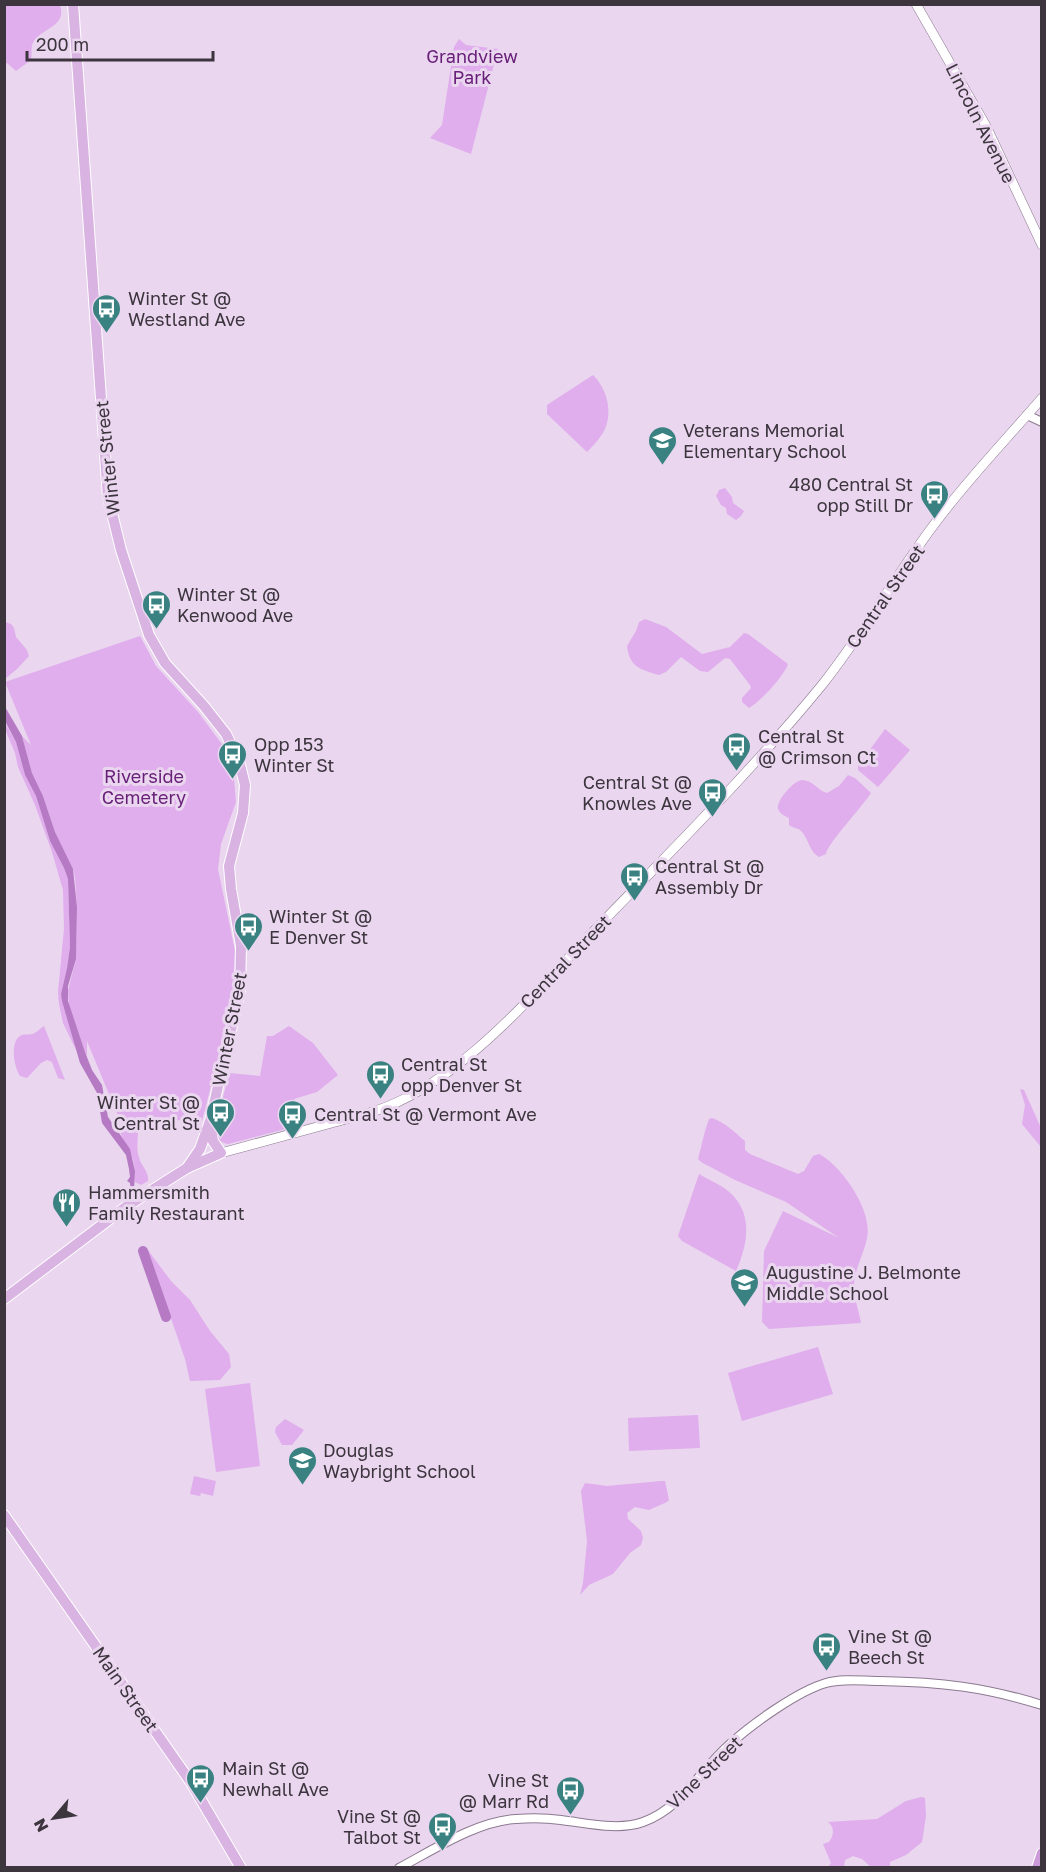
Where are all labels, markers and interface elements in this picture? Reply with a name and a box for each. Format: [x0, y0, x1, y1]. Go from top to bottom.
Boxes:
scale bar [27, 24, 213, 62]
text: 200 m [36, 33, 89, 55]
park label: Grandview Park [426, 45, 518, 88]
street label: Lincoln Avenue [941, 59, 1021, 187]
place label: Winter St @ Westland Ave [128, 287, 245, 330]
bus stop icon: Winter St @ Westland Ave [91, 292, 123, 334]
street label: Winter Street [90, 399, 124, 517]
place label: Veterans Memorial Elementary School [683, 419, 847, 462]
school or university icon: Veterans Memorial Elementary School [646, 424, 678, 466]
place label: 480 Central St opp Still Dr [789, 473, 913, 516]
bus stop icon: 480 Central St opp Still Dr [918, 478, 950, 520]
street label: Central Street [841, 540, 929, 652]
place label: Winter St @ Kenwood Ave [177, 583, 293, 626]
bus stop icon: Winter St @ Kenwood Ave [140, 588, 172, 630]
place label: Central St @ Crimson Ct [758, 725, 876, 768]
bus stop icon: Central St @ Crimson Ct [721, 730, 753, 772]
place label: Opp 153 Winter St [254, 733, 335, 776]
bus stop icon: Opp 153 Winter St [217, 738, 249, 780]
park label: Riverside Cemetery [102, 765, 186, 808]
place label: Central St @ Knowles Ave [582, 771, 692, 814]
bus stop icon: Central St @ Knowles Ave [697, 776, 729, 818]
place label: Central St @ Assembly Dr [655, 855, 764, 898]
bus stop icon: Central St @ Assembly Dr [618, 860, 650, 902]
place label: Winter St @ E Denver St [269, 905, 372, 948]
bus stop icon: Winter St @ E Denver St [232, 910, 264, 952]
street label: Central Street [515, 910, 615, 1012]
street label: Winter Street [207, 970, 251, 1088]
place label: Central St opp Denver St [401, 1053, 522, 1096]
bus stop icon: Central St opp Denver St [364, 1058, 396, 1100]
place label: Winter St @ Central St [97, 1091, 200, 1134]
bus stop icon: Winter St @ Central St [205, 1096, 237, 1138]
bus stop icon: Central St @ Vermont Ave [277, 1098, 309, 1140]
place label: Central St @ Vermont Ave [314, 1103, 537, 1125]
place label: Hammersmith Family Restaurant [88, 1181, 245, 1224]
restaurant icon: Hammersmith Family Restaurant [51, 1186, 83, 1228]
place label: Augustine J. Belmonte Middle School [766, 1261, 961, 1304]
school or university icon: Augustine J. Belmonte Middle School [729, 1266, 761, 1308]
place label: Douglas Waybright School [323, 1439, 476, 1482]
school or university icon: Douglas Waybright School [286, 1444, 318, 1486]
place label: Vine St @ Beech St [848, 1625, 932, 1668]
bus stop icon: Vine St @ Beech St [811, 1630, 843, 1672]
street label: Main Street [89, 1642, 163, 1736]
street label: Vine Street [662, 1731, 746, 1813]
place label: Main St @ Newhall Ave [222, 1757, 329, 1800]
bus stop icon: Main St @ Newhall Ave [185, 1762, 217, 1804]
place label: Vine St @ Marr Rd [459, 1769, 549, 1812]
bus stop icon: Vine St @ Marr Rd [554, 1774, 586, 1816]
north arrow [24, 1788, 84, 1848]
place label: Vine St @ Talbot St [337, 1805, 421, 1848]
bus stop icon: Vine St @ Talbot St [426, 1810, 458, 1852]
text: N [29, 1815, 53, 1835]

